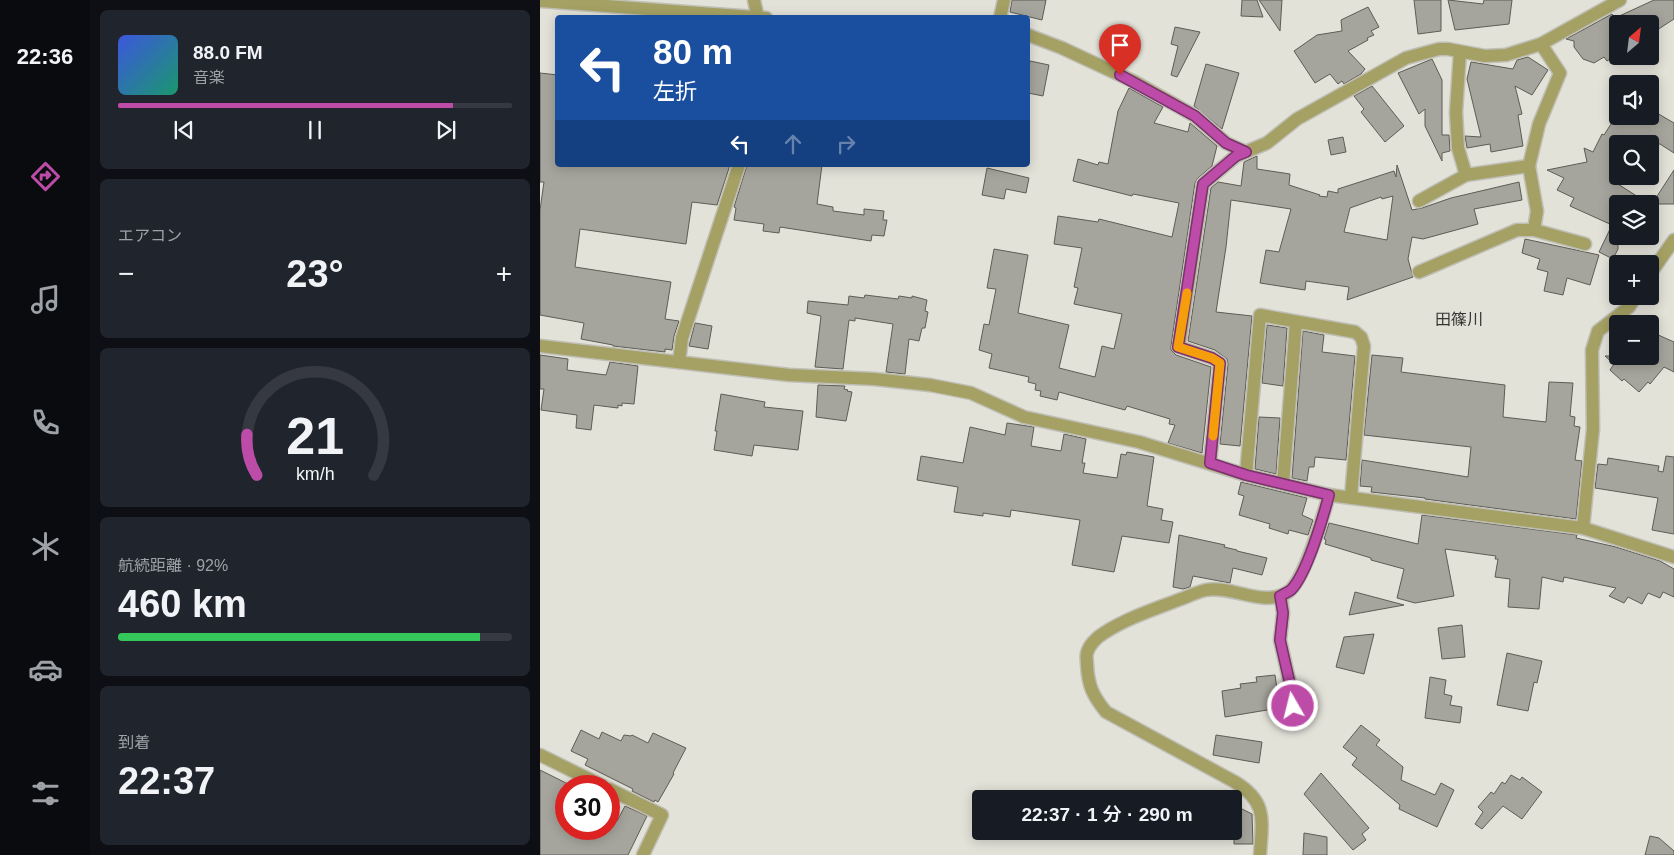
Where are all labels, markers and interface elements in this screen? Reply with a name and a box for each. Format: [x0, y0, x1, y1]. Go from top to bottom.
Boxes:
north arrow [1609, 15, 1659, 65]
map controls [1609, 15, 1659, 365]
pin [1099, 24, 1141, 75]
icon: arrive [1106, 31, 1134, 59]
text: 80 m [653, 32, 733, 71]
icon: left [570, 35, 635, 100]
text: 88.0 FM [193, 42, 263, 63]
text: 22:36 [17, 44, 73, 69]
text: 音楽 [193, 69, 225, 86]
button: sound [1609, 75, 1659, 125]
text: 左折 [653, 79, 697, 104]
icon: previous [170, 116, 198, 144]
icon: pause [301, 116, 329, 144]
icon: next [432, 116, 460, 144]
icon: left [726, 130, 754, 158]
icon: ahead [779, 130, 807, 158]
icon: right [832, 130, 860, 158]
button: search [1609, 135, 1659, 185]
icon: directions [28, 159, 63, 194]
button: layers [1609, 195, 1659, 245]
text: エアコン [118, 227, 182, 244]
text: 23° [286, 253, 344, 295]
button: + [1609, 255, 1659, 305]
text: − [118, 258, 134, 289]
text: + [496, 258, 512, 289]
icon: music [28, 282, 63, 317]
district label: 田篠川 [1435, 311, 1483, 328]
button: − [1609, 315, 1659, 365]
icon: phone [28, 405, 63, 440]
text: 21 [286, 407, 344, 465]
text: km/h [296, 464, 334, 484]
icon: climate [28, 529, 63, 564]
text: 航続距離 · 92% [118, 557, 228, 574]
text: 460 km [118, 583, 247, 625]
icon: car [28, 652, 63, 687]
position arrow [1266, 679, 1318, 731]
text: 到着 [118, 734, 150, 751]
text: 22:37 [118, 760, 215, 802]
speed limit sign: 30 [555, 775, 620, 840]
icon: filters [28, 776, 63, 811]
text: 22:37 · 1 分 · 290 m [1021, 804, 1193, 825]

